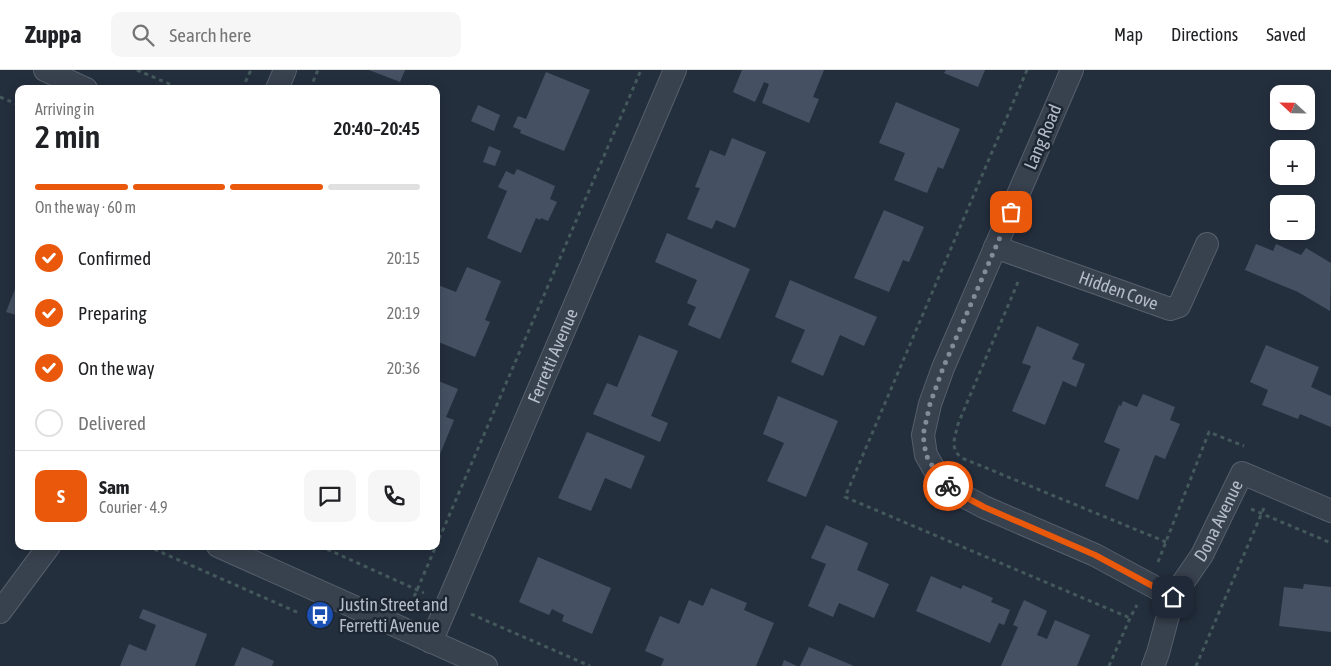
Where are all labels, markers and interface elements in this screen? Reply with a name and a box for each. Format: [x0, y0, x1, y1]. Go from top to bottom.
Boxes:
search box [111, 12, 461, 57]
text: Zuppa [25, 21, 81, 48]
icon: search [129, 21, 157, 49]
text: Search here [169, 24, 251, 46]
text: Map [1114, 24, 1143, 45]
text: Directions [1171, 24, 1238, 45]
text: Saved [1266, 24, 1306, 45]
north arrow [1270, 85, 1315, 130]
map controls [1270, 85, 1315, 240]
text: Arriving in [35, 100, 95, 118]
street label: Lang Road [1019, 101, 1066, 172]
text: 20:40–20:45 [333, 117, 420, 139]
text: 2 min [35, 118, 100, 155]
button: + [1270, 140, 1315, 185]
pin [990, 191, 1032, 233]
button: − [1270, 195, 1315, 240]
text: On the way · 60 m [35, 198, 136, 216]
icon: bag [997, 198, 1025, 226]
icon: check [35, 244, 63, 272]
text: Confirmed [78, 247, 151, 269]
text: 20:15 [387, 249, 420, 267]
street label: Hidden Cove [1076, 267, 1161, 314]
icon: check [35, 299, 63, 327]
text: Preparing [78, 302, 147, 324]
text: 20:19 [387, 304, 420, 322]
street label: Ferretti Avenue [523, 305, 582, 406]
icon: check [35, 354, 63, 382]
text: On the way [78, 357, 155, 379]
text: 20:36 [387, 359, 420, 377]
text: Delivered [78, 412, 146, 434]
courier [923, 461, 973, 511]
button: chat [304, 470, 356, 522]
button: phone [368, 470, 420, 522]
icon: bike [934, 472, 962, 500]
text: Sam [99, 476, 130, 498]
street label: Dona Avenue [1190, 476, 1247, 566]
text: S [57, 485, 65, 507]
text: Courier · 4.9 [99, 498, 168, 516]
pin [1152, 576, 1194, 618]
icon: home [1159, 583, 1187, 611]
place label: Justin Street and Ferretti Avenue [339, 594, 448, 636]
bus stop icon: Justin Street and Ferretti Avenue [305, 600, 335, 630]

